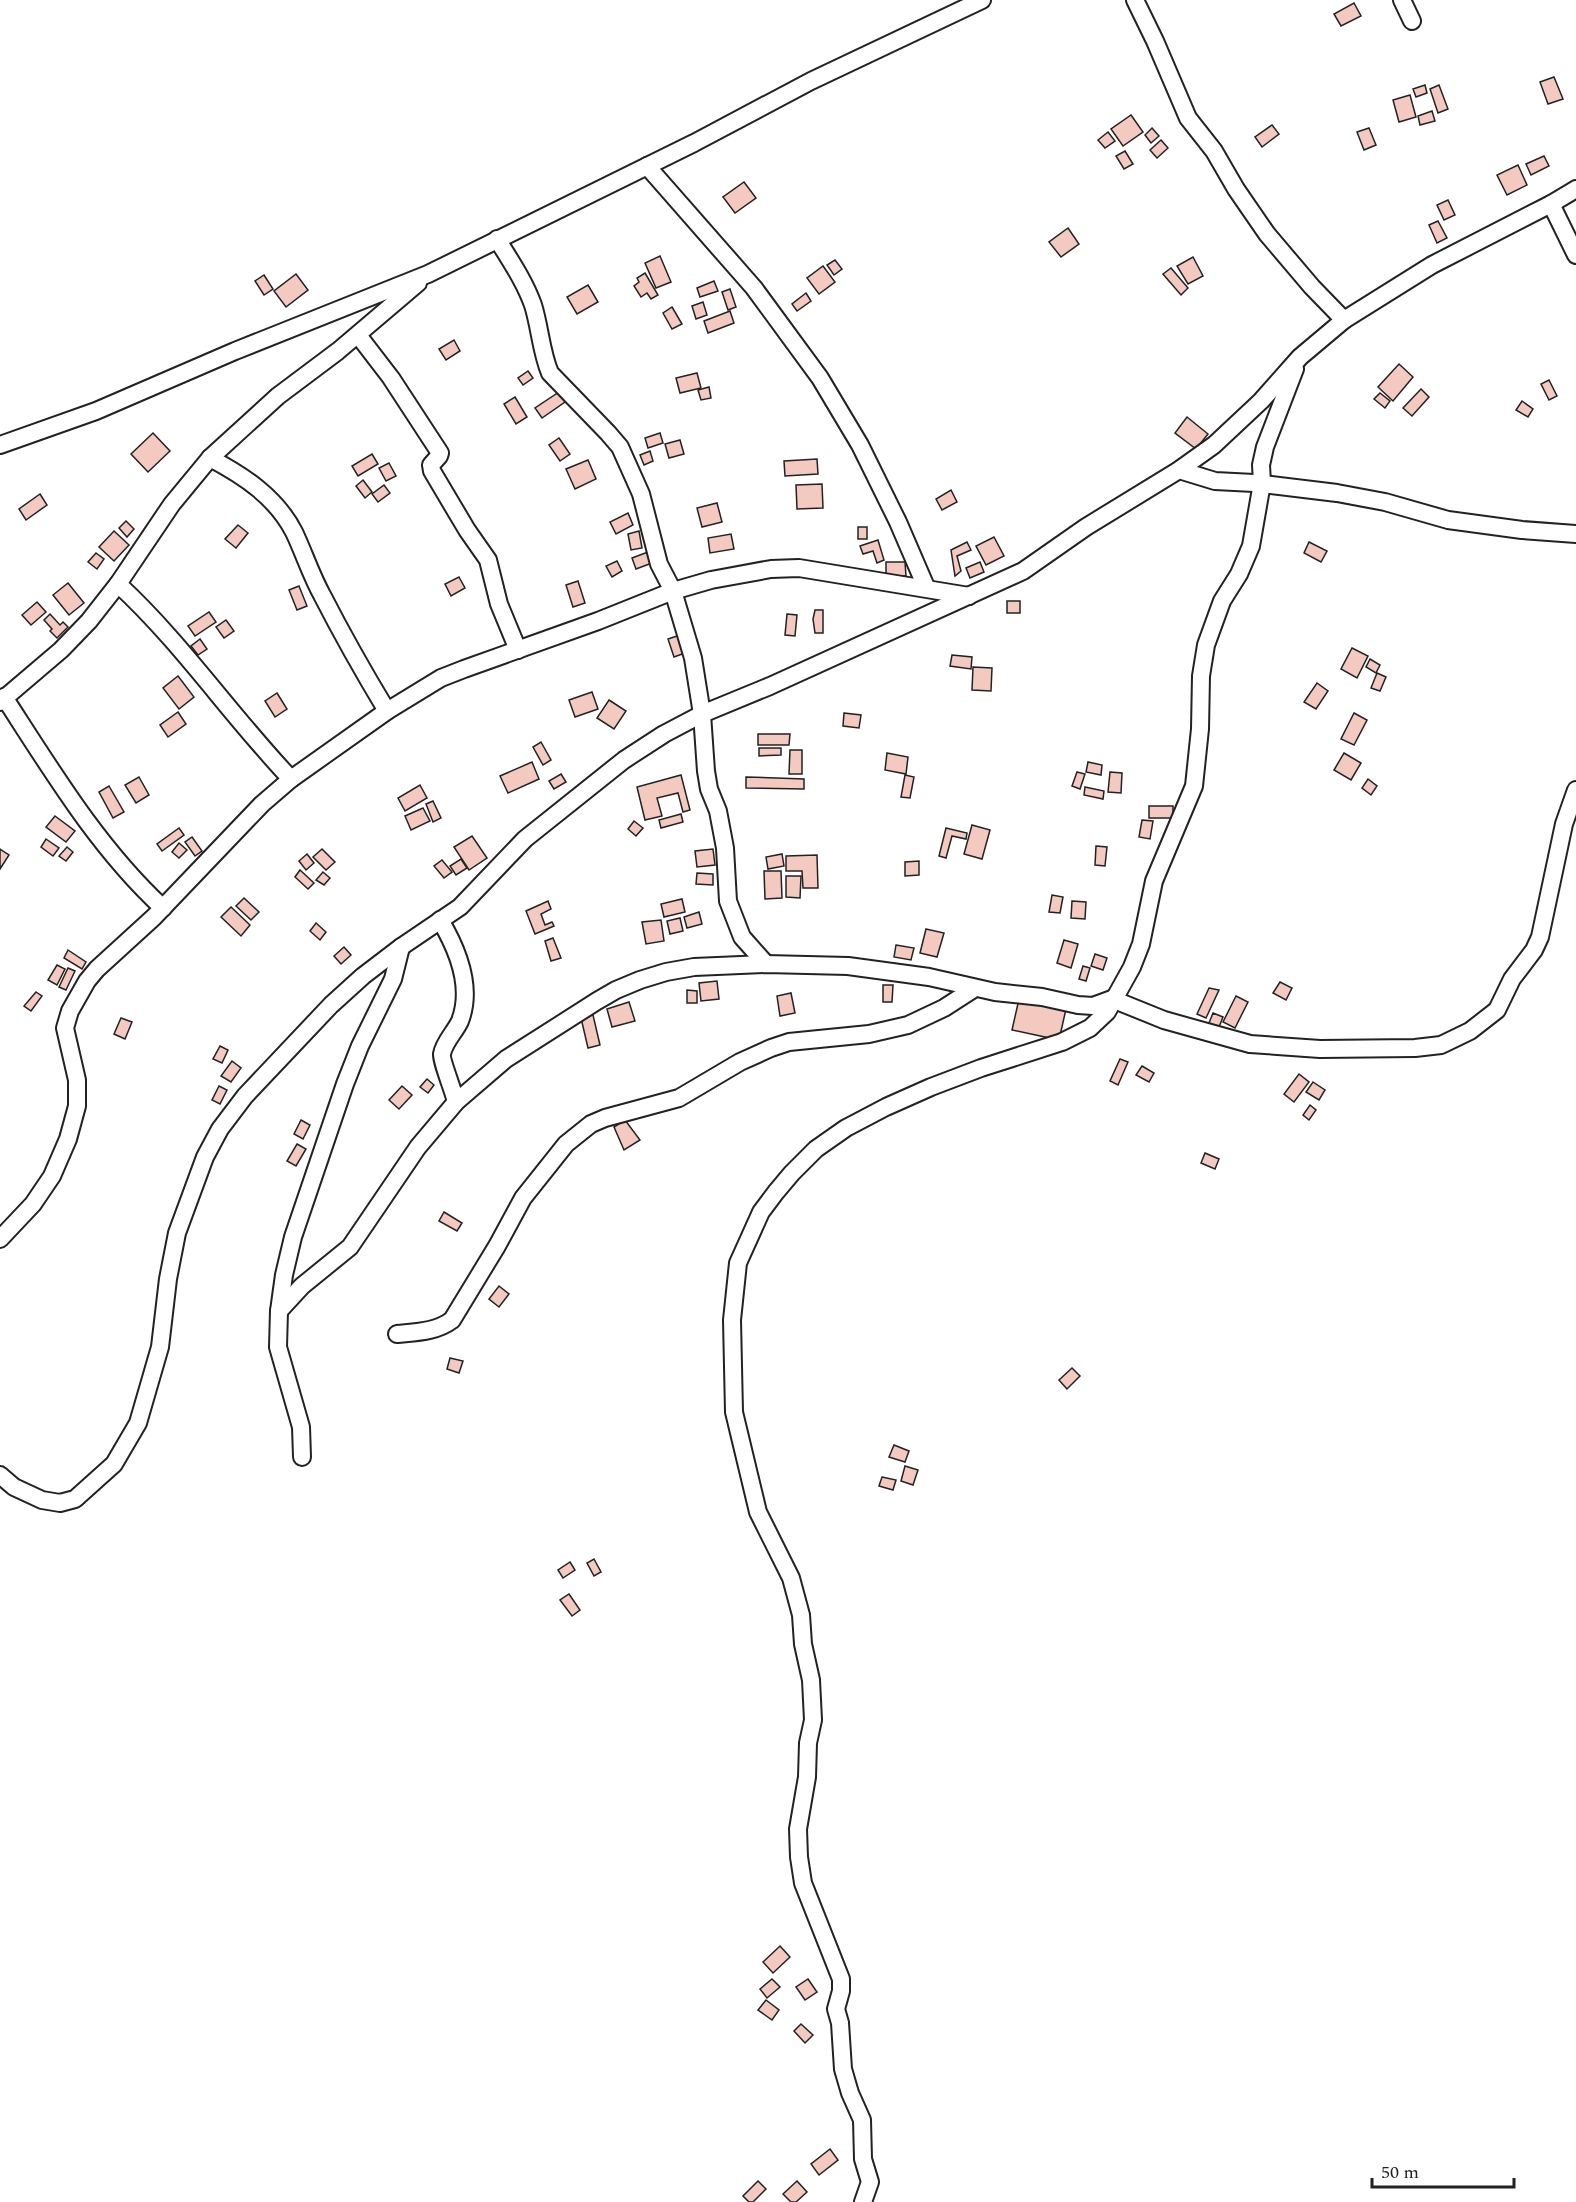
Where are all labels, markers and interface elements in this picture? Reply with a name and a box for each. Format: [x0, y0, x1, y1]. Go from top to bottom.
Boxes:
scale bar [1372, 2151, 1514, 2189]
text: 50 m [1381, 2159, 1419, 2186]

